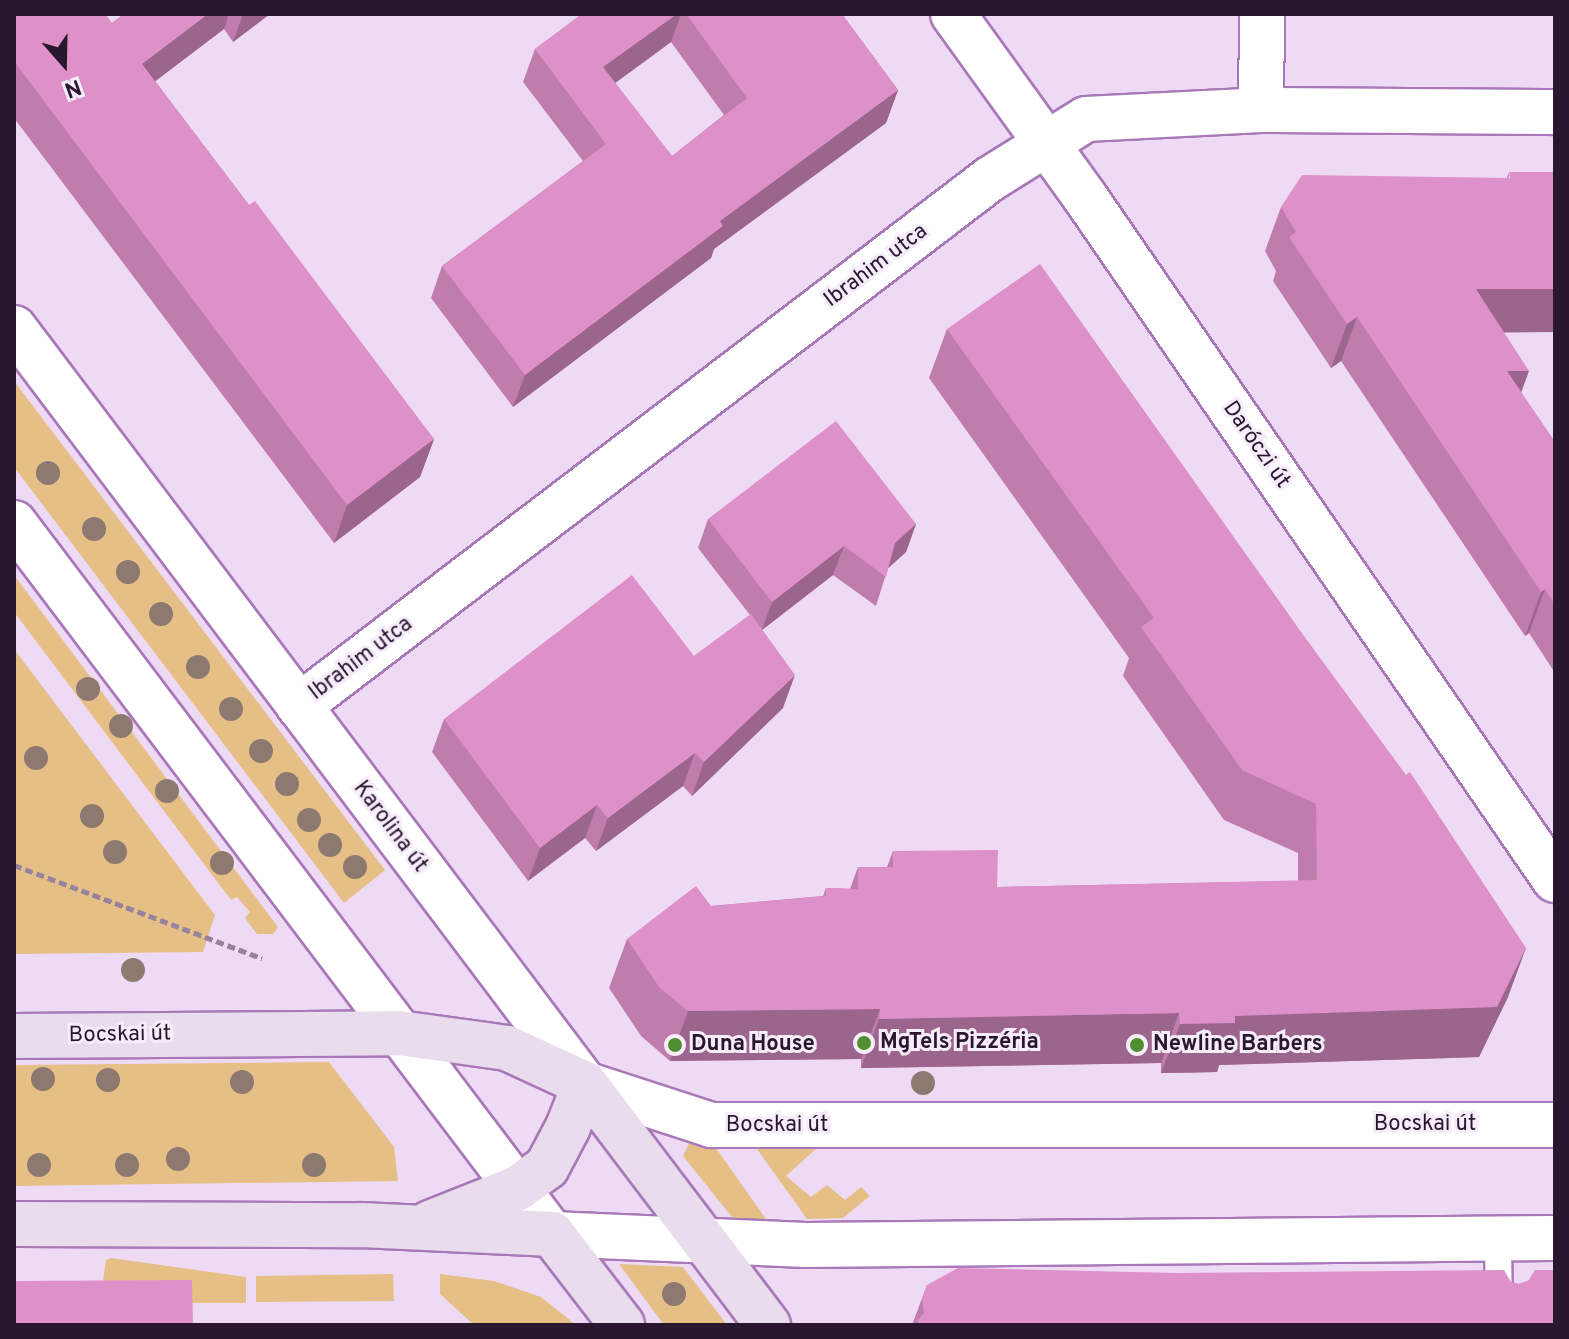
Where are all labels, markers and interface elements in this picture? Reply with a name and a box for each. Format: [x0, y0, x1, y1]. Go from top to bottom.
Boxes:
north arrow [24, 24, 104, 104]
text: N [60, 72, 84, 102]
street label: Ibrahim utca [819, 219, 933, 313]
street label: Daróczi út [1216, 396, 1296, 494]
street label: Ibrahim utca [304, 612, 418, 706]
street label: Karolina út [347, 776, 433, 878]
street label: Bocskai út [69, 1021, 171, 1049]
place label: MgTels Pizzéria [880, 1030, 1039, 1056]
place label: Duna House [691, 1032, 815, 1058]
place label: Newline Barbers [1153, 1032, 1323, 1058]
marker: MgTels Pizzéria [855, 1034, 873, 1052]
marker: Duna House [666, 1036, 684, 1054]
marker: Newline Barbers [1128, 1036, 1146, 1054]
street label: Bocskai út [1374, 1112, 1476, 1138]
street label: Bocskai út [726, 1113, 828, 1139]

